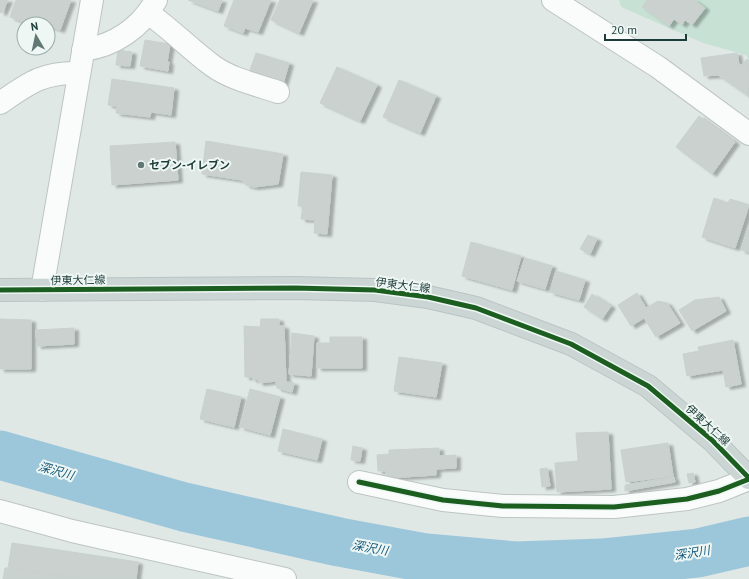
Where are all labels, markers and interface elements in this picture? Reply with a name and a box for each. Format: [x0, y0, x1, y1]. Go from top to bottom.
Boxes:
north arrow [16, 16, 56, 56]
scale bar [605, 16, 686, 42]
text: N [30, 19, 39, 34]
text: 20 m [611, 22, 637, 37]
place label: セブン-イレブン [149, 158, 230, 172]
marker: セブン-イレブン [136, 160, 146, 170]
street label: 伊東大仁線 [50, 273, 106, 287]
street label: 伊東大仁線 [375, 275, 431, 295]
street label: 伊東大仁線 [683, 401, 733, 449]
water label: 深沢川 [37, 458, 77, 483]
water label: 深沢川 [351, 537, 391, 558]
water label: 深沢川 [673, 542, 713, 563]

